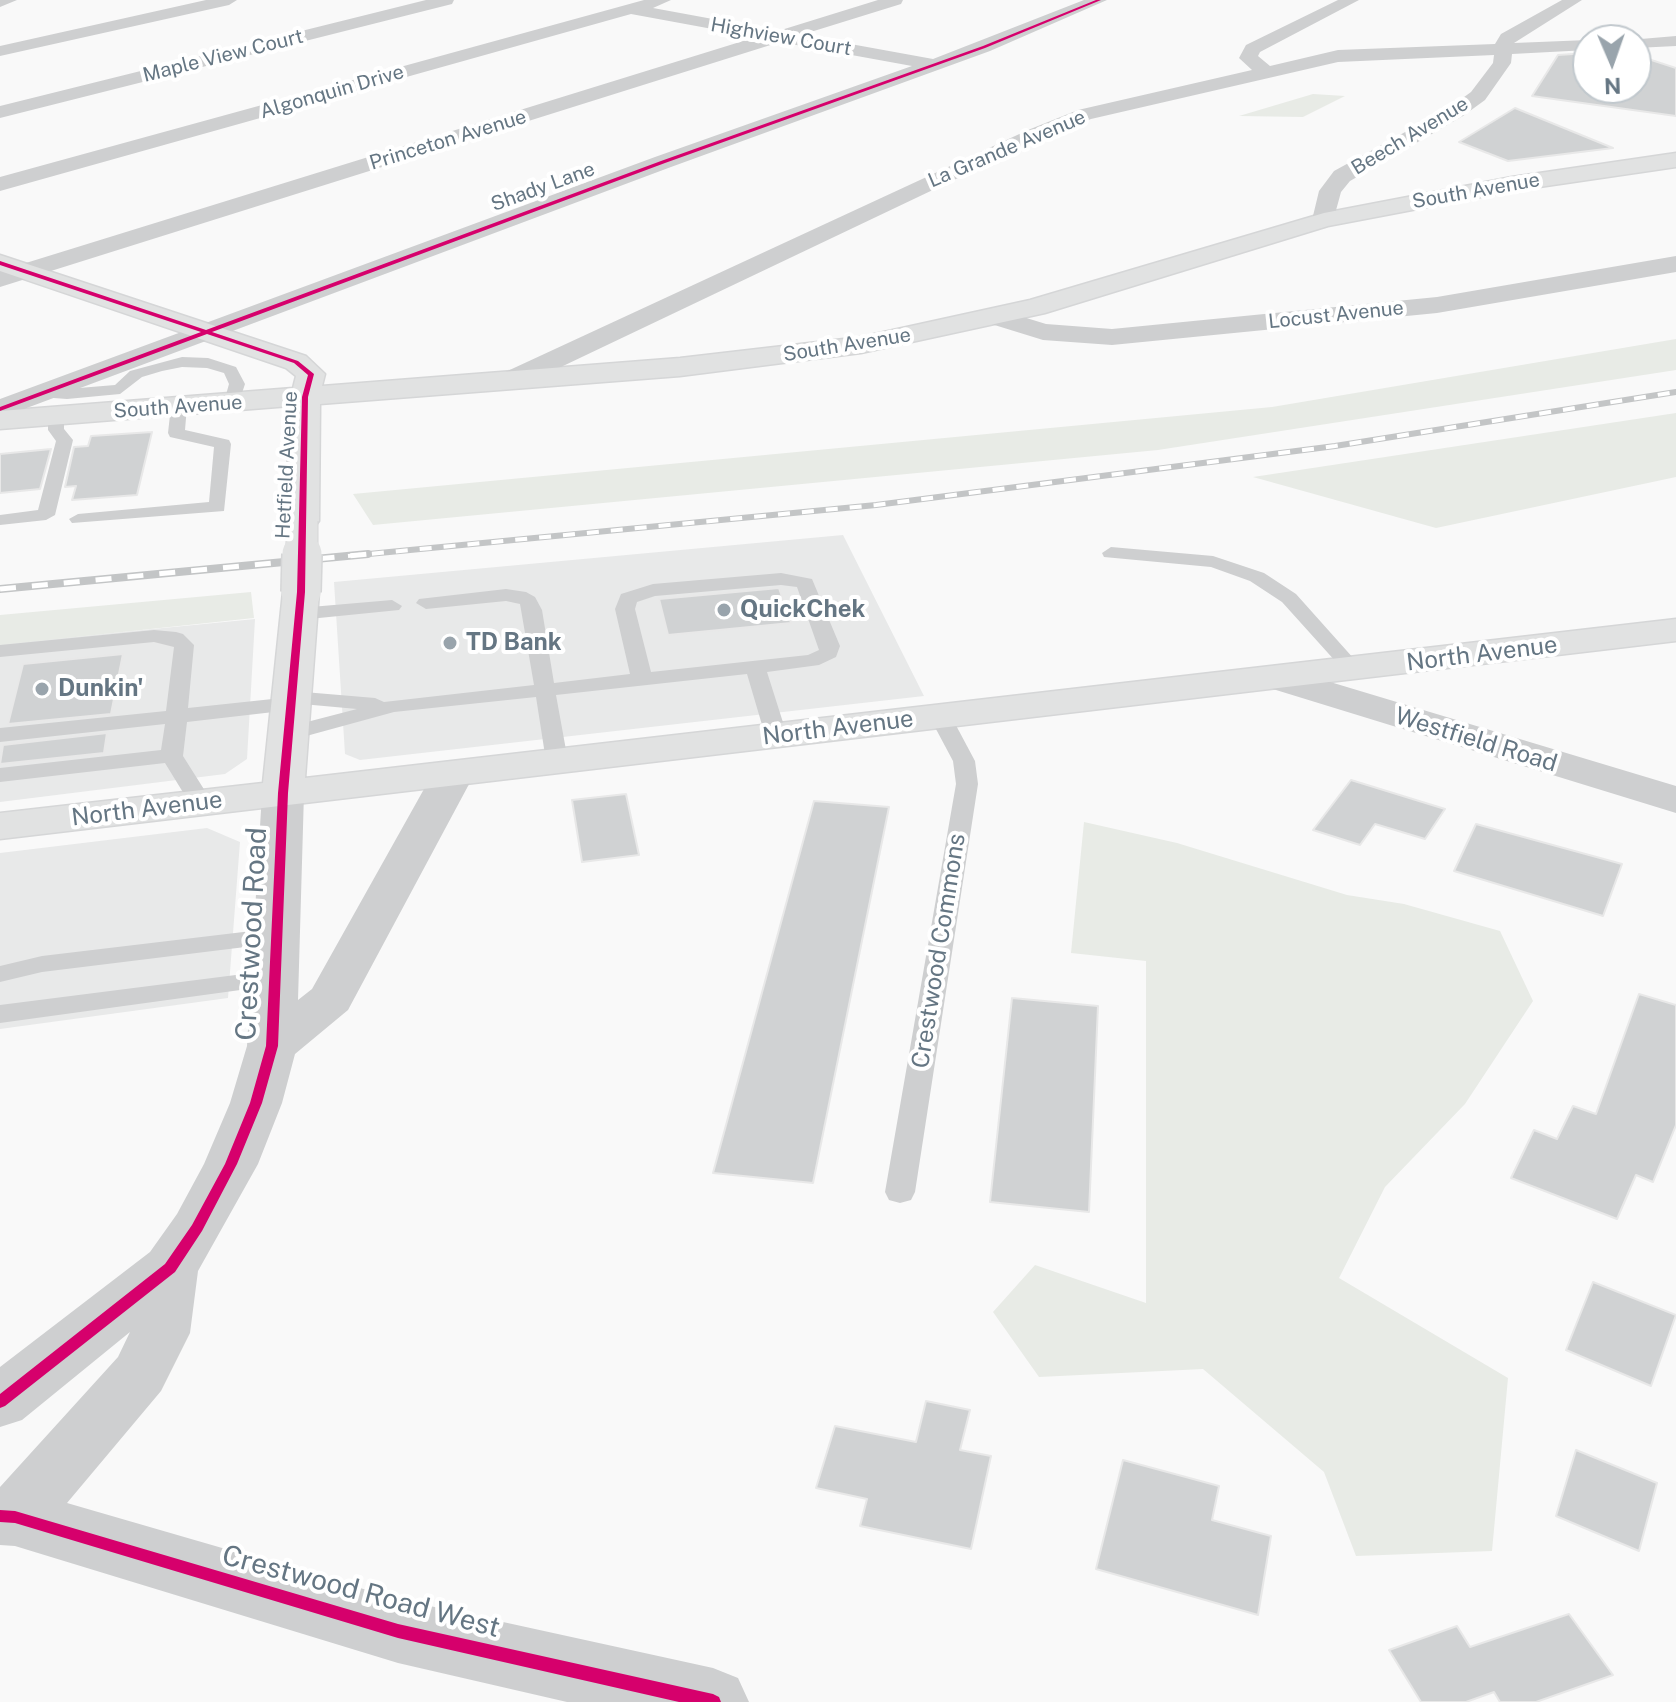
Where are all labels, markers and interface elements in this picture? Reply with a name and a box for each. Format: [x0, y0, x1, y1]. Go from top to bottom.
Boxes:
street label: Highview Court [709, 13, 853, 61]
street label: Maple View Court [140, 24, 306, 88]
north arrow [1572, 24, 1652, 104]
street label: Algonquin Drive [257, 60, 407, 124]
text: N [1604, 73, 1622, 99]
street label: Beech Avenue [1347, 92, 1473, 180]
street label: Princeton Avenue [367, 105, 529, 175]
street label: La Grande Avenue [925, 105, 1089, 193]
street label: Shady Lane [488, 157, 598, 217]
street label: South Avenue [1410, 168, 1542, 214]
street label: Locust Avenue [1267, 296, 1405, 334]
street label: South Avenue [781, 323, 913, 367]
street label: Hetfield Avenue [271, 390, 303, 540]
street label: South Avenue [113, 391, 243, 423]
place label: QuickChek [740, 596, 865, 624]
marker: QuickChek [715, 601, 733, 619]
place label: TD Bank [466, 629, 562, 657]
street label: North Avenue [1405, 630, 1559, 678]
marker: TD Bank [441, 634, 459, 652]
place label: Dunkin' [58, 675, 143, 703]
marker: Dunkin' [33, 680, 51, 698]
street label: Westfield Road [1391, 702, 1561, 778]
street label: North Avenue [761, 704, 915, 752]
street label: North Avenue [70, 785, 224, 833]
street label: Crestwood Road [230, 826, 274, 1042]
street label: Crestwood Commons [906, 832, 972, 1070]
street label: Crestwood Road West [218, 1539, 504, 1645]

